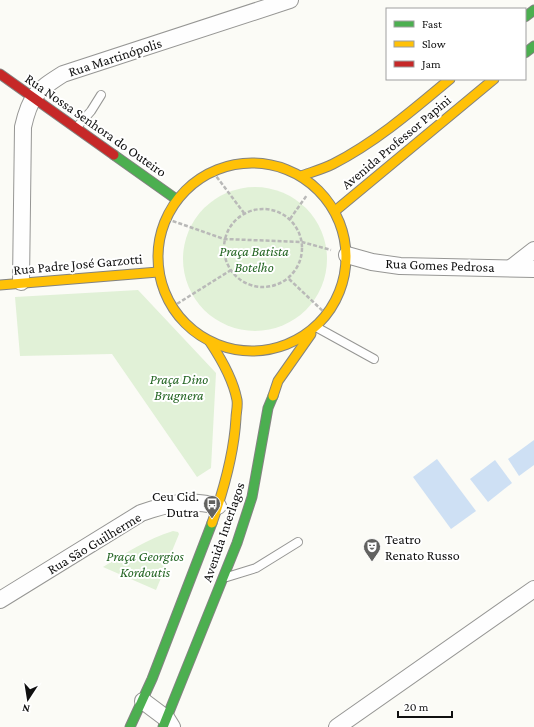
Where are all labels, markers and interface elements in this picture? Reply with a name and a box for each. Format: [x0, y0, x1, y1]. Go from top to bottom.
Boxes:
legend [386, 8, 526, 80]
text: Fast [422, 17, 443, 31]
street label: Rua Martinópolis [66, 34, 164, 80]
text: Slow [422, 37, 446, 51]
text: Jam [421, 57, 441, 71]
street label: Rua Nossa Senhora do Outeiro [22, 70, 170, 180]
street label: Avenida Professor Papini [338, 91, 454, 192]
park label: Praça Batista Botelho [219, 243, 289, 275]
street label: Rua Padre José Garzotti [13, 250, 144, 278]
street label: Rua Gomes Pedrosa [385, 255, 495, 275]
park label: Praça Dino Brugnera [150, 371, 208, 403]
street label: Avenida Interlagos [198, 480, 248, 584]
place label: Ceu Cid. Dutra [152, 488, 200, 520]
bus stop icon: Ceu Cid. Dutra [202, 494, 222, 519]
street label: Rua São Guilherme [44, 509, 144, 577]
place label: Teatro Renato Russo [385, 531, 460, 563]
theatre icon: Teatro Renato Russo [362, 537, 382, 562]
park label: Praça Georgios Kordoutis [106, 548, 184, 580]
north arrow [8, 679, 48, 719]
scale bar [398, 693, 452, 719]
text: 20 m [404, 700, 429, 714]
text: N [21, 702, 31, 715]

